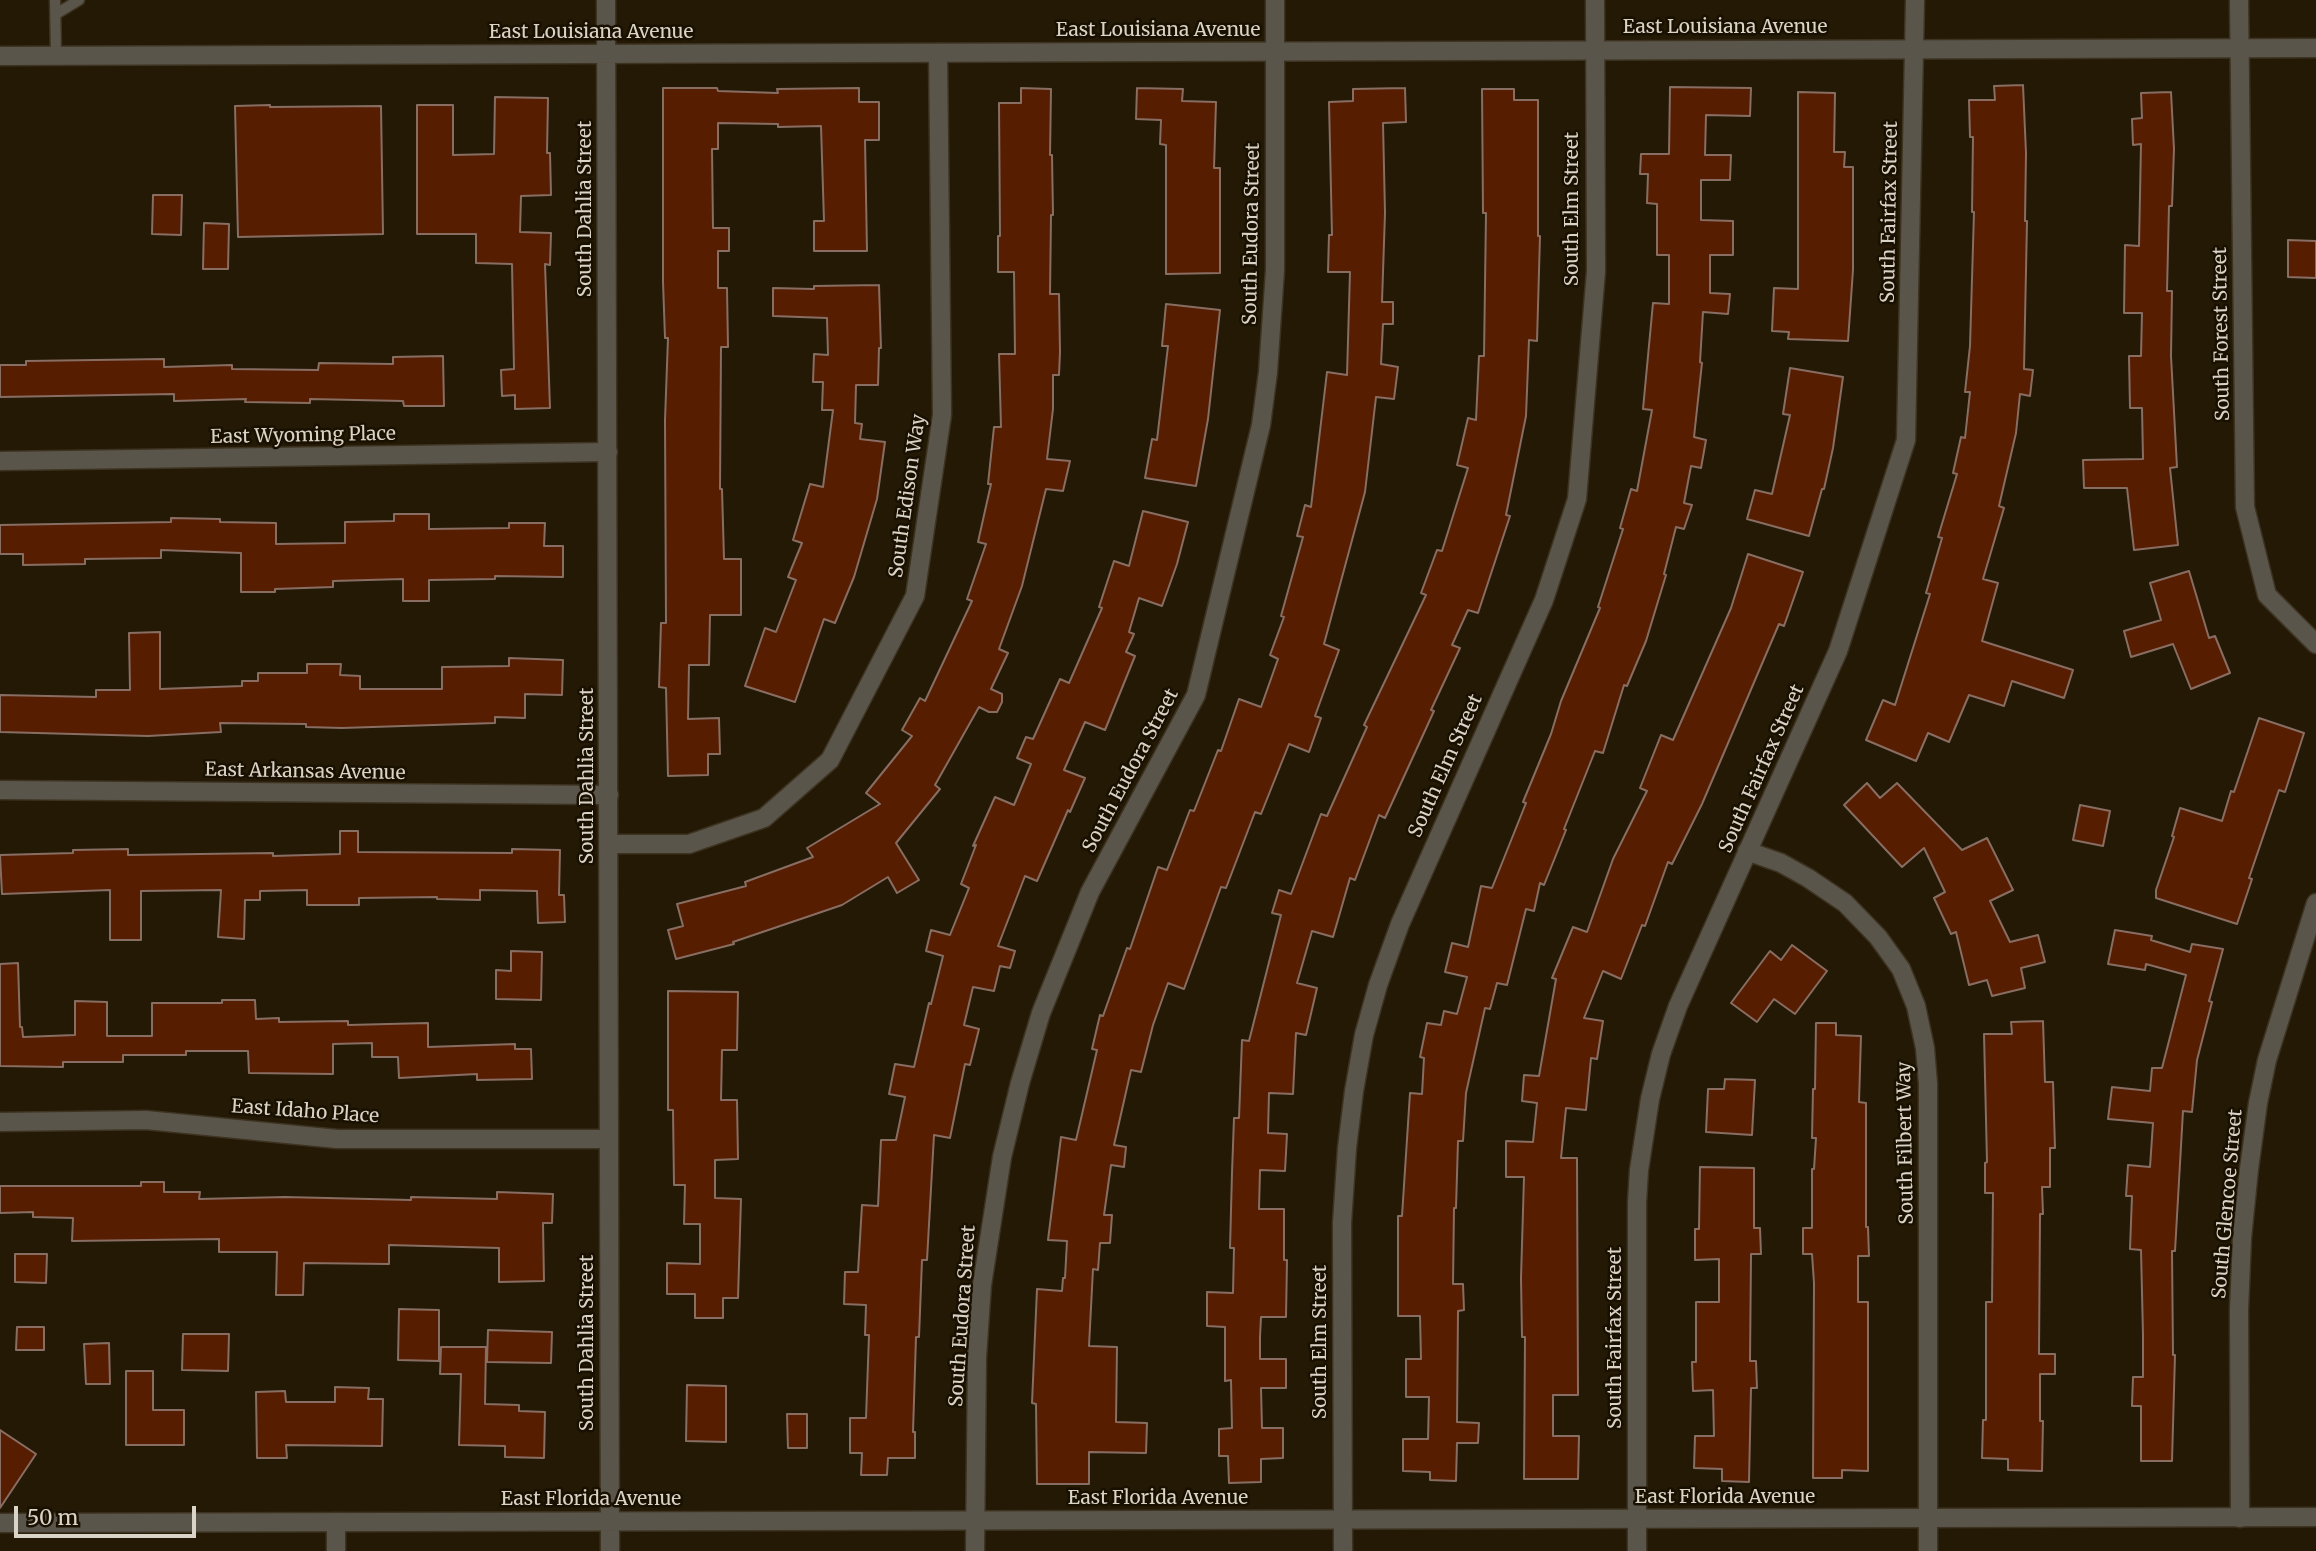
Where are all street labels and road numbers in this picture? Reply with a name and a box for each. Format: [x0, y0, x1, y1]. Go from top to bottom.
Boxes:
street label: East Louisiana Avenue [1623, 17, 1827, 39]
street label: East Louisiana Avenue [1056, 20, 1260, 42]
street label: East Louisiana Avenue [489, 22, 693, 44]
street label: South Dahlia Street [575, 121, 597, 297]
street label: South Fairfax Street [1877, 121, 1903, 303]
street label: South Elm Street [1562, 132, 1584, 286]
street label: South Eudora Street [1239, 143, 1265, 325]
street label: South Forest Street [2209, 247, 2235, 421]
street label: South Edison Way [885, 413, 931, 579]
street label: East Wyoming Place [210, 423, 396, 449]
street label: South Fairfax Street [1715, 681, 1809, 857]
street label: South Eudora Street [1078, 685, 1184, 857]
street label: South Dahlia Street [577, 688, 599, 864]
street label: South Elm Street [1404, 691, 1488, 841]
street label: East Arkansas Avenue [204, 759, 406, 785]
street label: South Filbert Way [1893, 1061, 1919, 1225]
street label: East Idaho Place [230, 1095, 380, 1129]
street label: South Glencoe Street [2208, 1108, 2248, 1300]
street label: South Eudora Street [945, 1224, 981, 1408]
street label: South Fairfax Street [1605, 1247, 1627, 1429]
street label: South Dahlia Street [577, 1255, 599, 1431]
street label: South Elm Street [1310, 1265, 1332, 1419]
street label: East Florida Avenue [1635, 1487, 1815, 1509]
street label: East Florida Avenue [1068, 1488, 1248, 1510]
street label: East Florida Avenue [501, 1489, 681, 1511]

